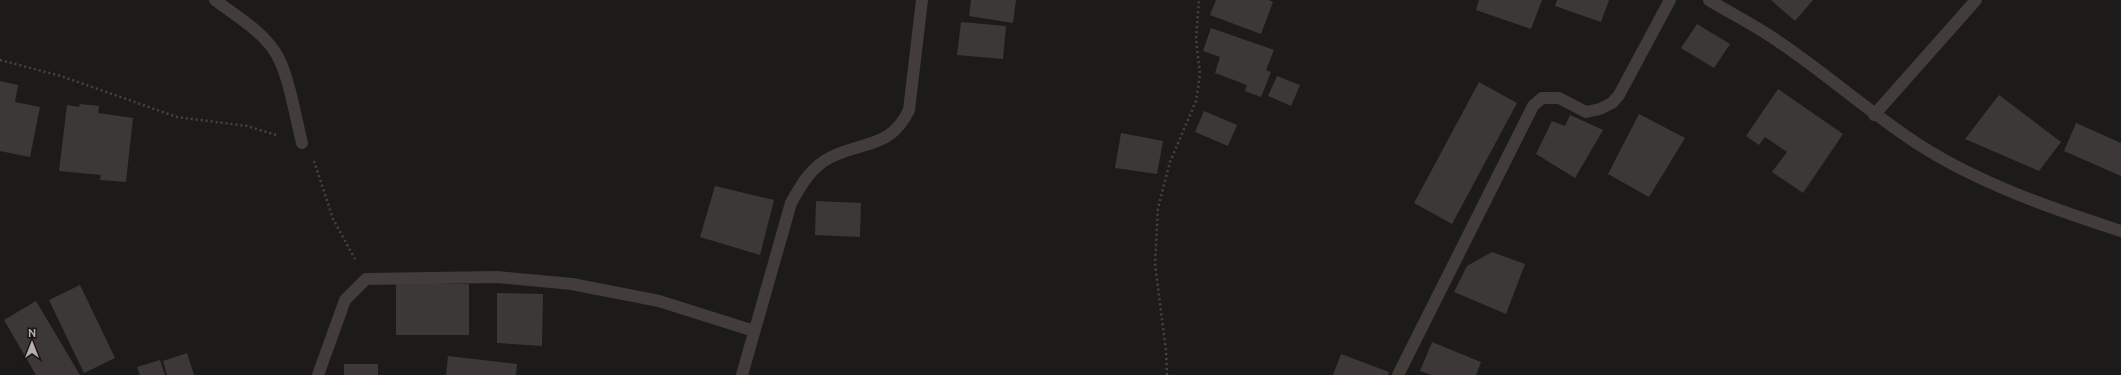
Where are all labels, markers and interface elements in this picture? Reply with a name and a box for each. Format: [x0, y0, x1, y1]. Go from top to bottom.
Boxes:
north arrow [12, 323, 52, 363]
text: N [28, 327, 36, 339]

